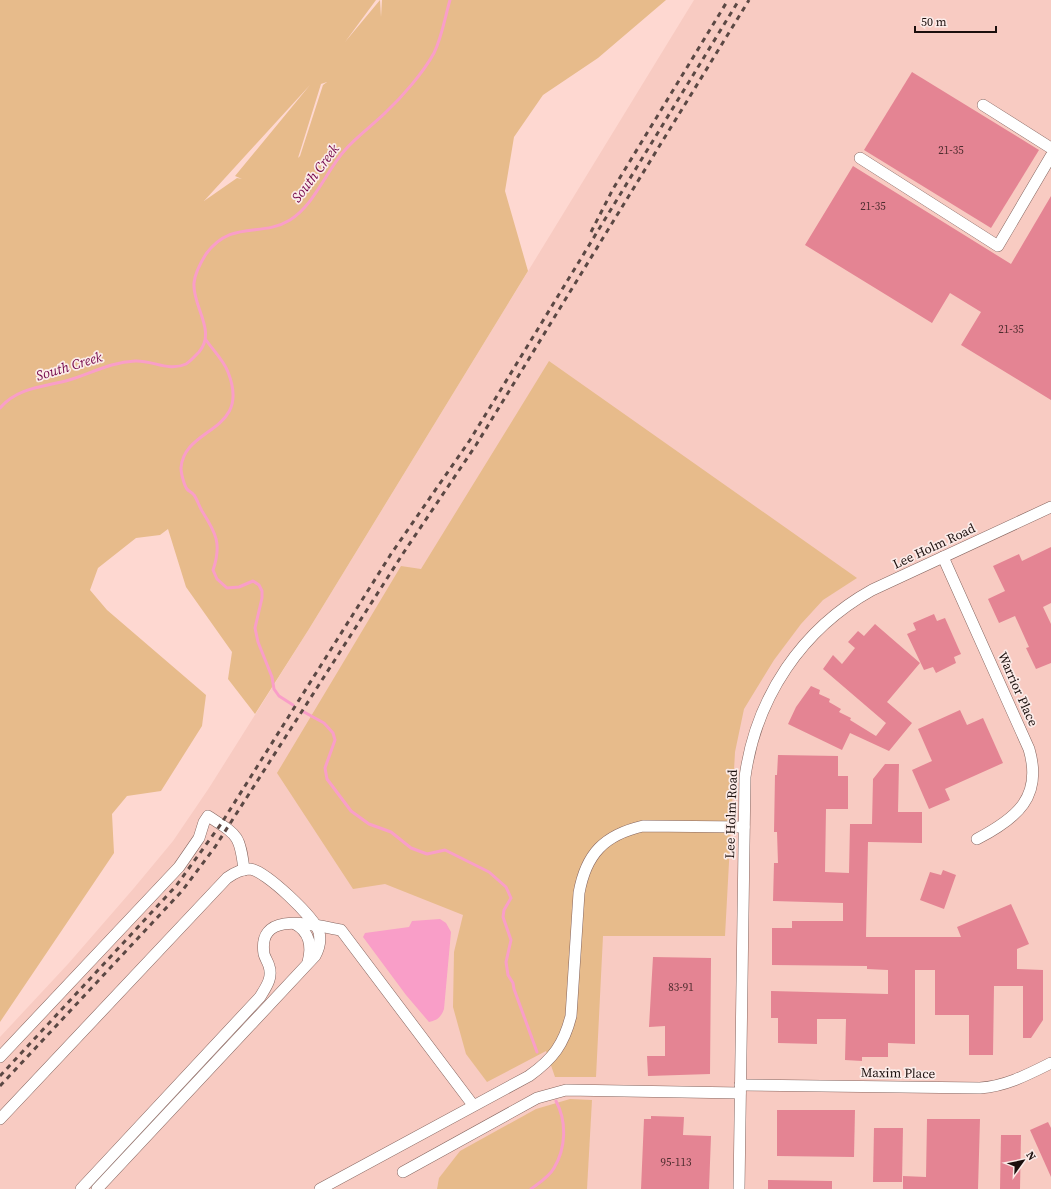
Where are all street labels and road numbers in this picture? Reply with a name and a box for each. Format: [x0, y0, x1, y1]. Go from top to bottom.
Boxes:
street label: Lee Holm Road [890, 519, 979, 573]
street label: Warrior Place [994, 649, 1042, 729]
street label: Lee Holm Road [721, 769, 741, 859]
street label: Maxim Place [861, 1064, 936, 1082]

